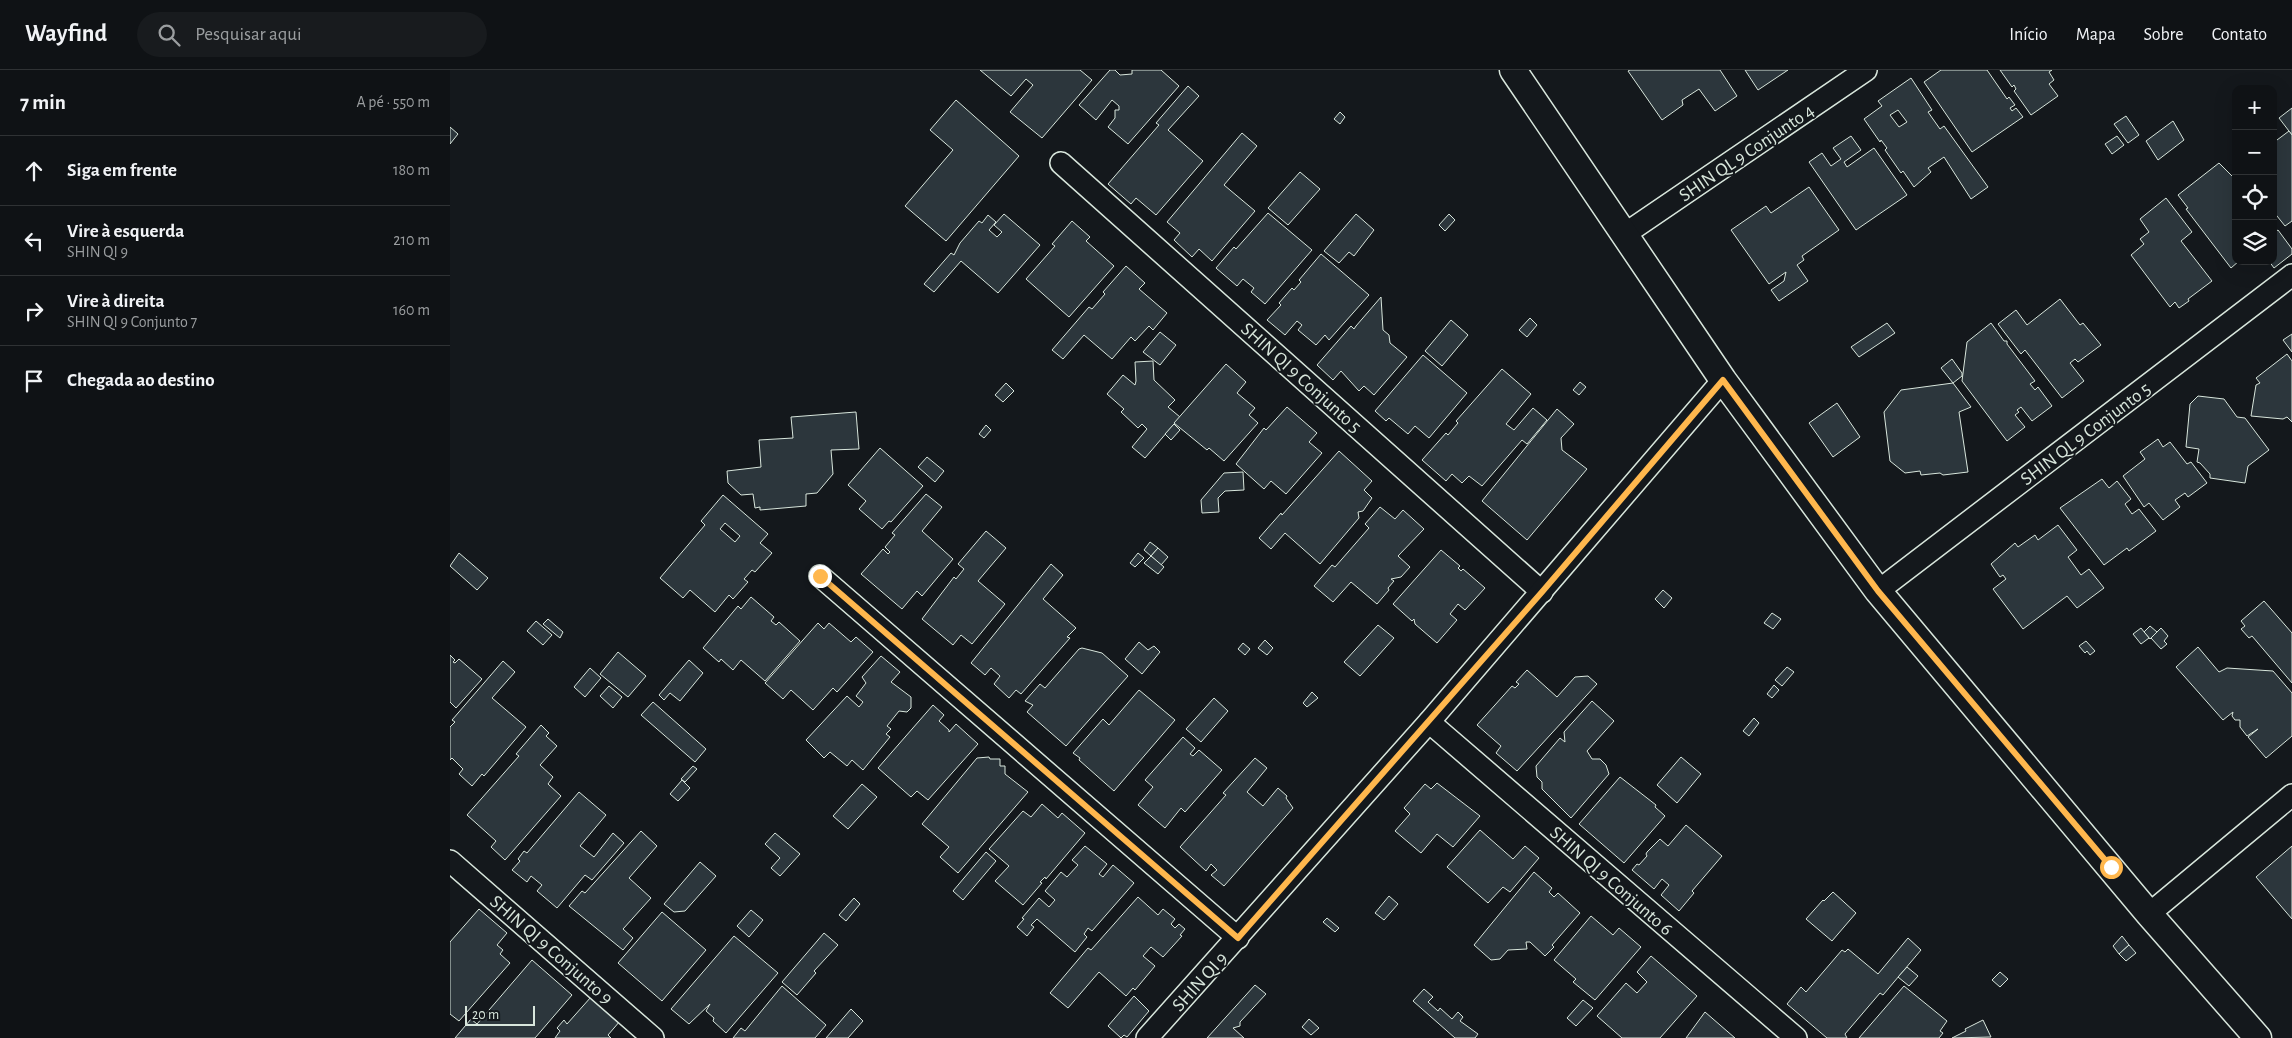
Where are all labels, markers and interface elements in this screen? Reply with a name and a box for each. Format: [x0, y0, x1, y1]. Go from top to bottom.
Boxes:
search box [137, 12, 487, 57]
icon: search [155, 21, 183, 49]
text: Wayfind [25, 22, 107, 46]
text: Pesquisar aqui [195, 25, 302, 44]
text: Início [2009, 26, 2048, 44]
text: Mapa [2076, 26, 2116, 44]
text: Sobre [2144, 26, 2184, 44]
text: Contato [2212, 26, 2267, 44]
map controls [2232, 85, 2277, 265]
button: + [2232, 85, 2277, 130]
text: 7 min [20, 92, 66, 113]
text: A pé · 550 m [356, 94, 430, 110]
street label: SHIN QL 9 Conjunto 4 [1676, 101, 1818, 205]
button: − [2232, 130, 2277, 175]
icon: ahead [20, 157, 48, 185]
text: Siga em frente [67, 161, 177, 180]
text: 180 m [393, 162, 430, 178]
button: locate [2232, 175, 2277, 220]
button: layers [2232, 220, 2277, 265]
text: Vire à esquerda [67, 222, 184, 241]
icon: left [20, 227, 48, 255]
text: 210 m [393, 232, 430, 248]
text: SHIN QI 9 [67, 244, 128, 260]
text: Vire à direita [67, 292, 165, 311]
icon: right [20, 297, 48, 325]
text: 160 m [393, 302, 430, 318]
text: SHIN QI 9 Conjunto 7 [67, 314, 197, 330]
street label: SHIN QI 9 Conjunto 5 [1237, 319, 1365, 437]
icon: arrive [20, 367, 48, 395]
text: Chegada ao destino [67, 371, 215, 390]
street label: SHIN QL 9 Conjunto 5 [2017, 379, 2155, 489]
route end [809, 565, 832, 588]
street label: SHIN QI 9 Conjunto 6 [1546, 823, 1676, 939]
route start [2100, 856, 2123, 879]
street label: SHIN QI 9 Conjunto 9 [486, 892, 616, 1008]
street label: SHIN QI 9 [1169, 949, 1231, 1015]
scale bar [465, 1003, 535, 1026]
text: 20 m [472, 1008, 499, 1022]

